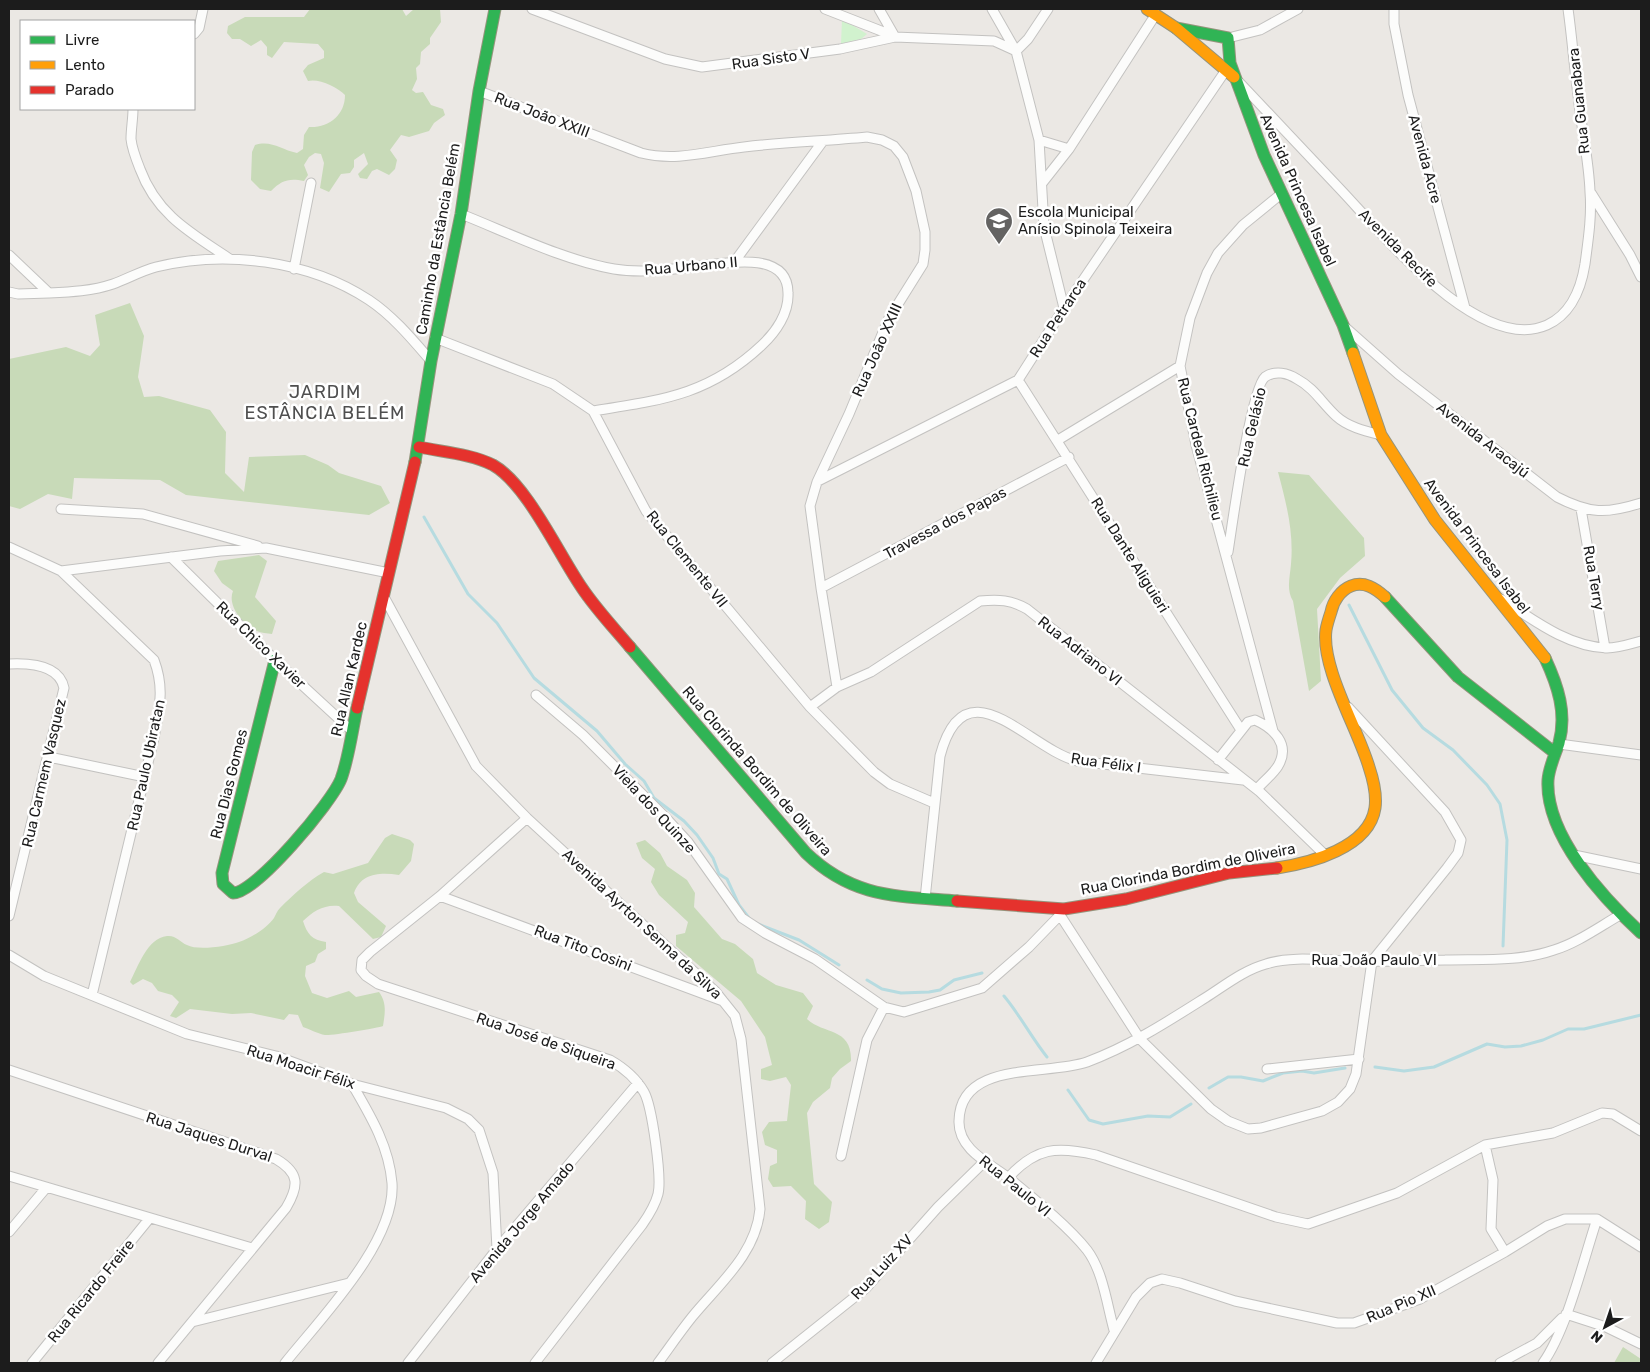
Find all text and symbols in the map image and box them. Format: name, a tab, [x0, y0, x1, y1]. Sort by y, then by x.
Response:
legend	[20, 20, 195, 110]
text: Livre	[65, 31, 99, 49]
street label: Rua Sisto V	[731, 45, 812, 73]
street label: Rua Guanabara	[1564, 47, 1594, 155]
text: Lento	[65, 56, 105, 74]
text: Parado	[65, 81, 114, 99]
street label: Rua João XXIII	[492, 89, 592, 141]
street label: Avenida Princesa Isabel	[1256, 111, 1340, 269]
street label: Avenida Acre	[1404, 113, 1446, 205]
street label: Caminho da Estância Belém	[412, 142, 464, 336]
place label: Escola Municipal Anísio Spinola Teixeira	[1018, 203, 1172, 238]
street label: Avenida Recife	[1355, 205, 1441, 291]
school or university icon: Escola Municipal Anísio Spinola Teixeira	[984, 206, 1014, 245]
street label: Rua Urbano II	[643, 253, 739, 279]
street label: Rua Petrarca	[1026, 275, 1090, 361]
street label: Rua João XXIII	[848, 300, 906, 400]
street label: Rua Cardeal Richilieu	[1174, 376, 1226, 522]
district label: JARDIM ESTÂNCIA BELÉM	[245, 381, 405, 424]
street label: Rua Gelásio	[1234, 385, 1270, 469]
street label: Avenida Aracajú	[1433, 398, 1533, 482]
street label: Avenida Princesa Isabel	[1420, 475, 1534, 617]
street label: Travessa dos Papas	[881, 483, 1010, 563]
street label: Rua Dante Aliguieri	[1087, 494, 1173, 616]
street label: Rua Clemente VII	[643, 507, 731, 611]
street label: Rua Terry	[1579, 544, 1609, 612]
street label: Rua Chico Xavier	[212, 598, 310, 693]
street label: Rua Adriano VI	[1034, 613, 1126, 689]
street label: Rua Allan Kardec	[327, 620, 371, 738]
street label: Rua Clorinda Bordim de Oliveira	[679, 683, 835, 859]
street label: Rua Carmem Vasquez	[18, 697, 70, 849]
street label: Rua Paulo Ubiratan	[123, 698, 169, 832]
street label: Rua Dias Gomes	[207, 727, 251, 841]
street label: Rua Félix I	[1070, 749, 1142, 777]
street label: Viela dos Quinze	[609, 761, 699, 857]
street label: Rua Clorinda Bordim de Oliveira	[1079, 839, 1297, 899]
street label: Avenida Ayrton Senna da Silva	[558, 845, 726, 1003]
street label: Rua Tito Cosini	[531, 921, 635, 975]
street label: Rua João Paulo VI	[1311, 951, 1437, 969]
street label: Rua José de Siqueira	[474, 1009, 618, 1073]
street label: Rua Moacir Félix	[245, 1041, 357, 1093]
street label: Rua Jaques Durval	[144, 1108, 274, 1166]
street label: Rua Paulo VI	[976, 1152, 1054, 1220]
street label: Avenida Jorge Amado	[466, 1158, 578, 1286]
street label: Rua Luiz XV	[847, 1231, 917, 1303]
street label: Rua Ricardo Freire	[44, 1236, 138, 1346]
street label: Rua Pio XII	[1363, 1281, 1439, 1327]
north arrow	[1580, 1302, 1630, 1352]
text: N	[1588, 1327, 1606, 1346]

